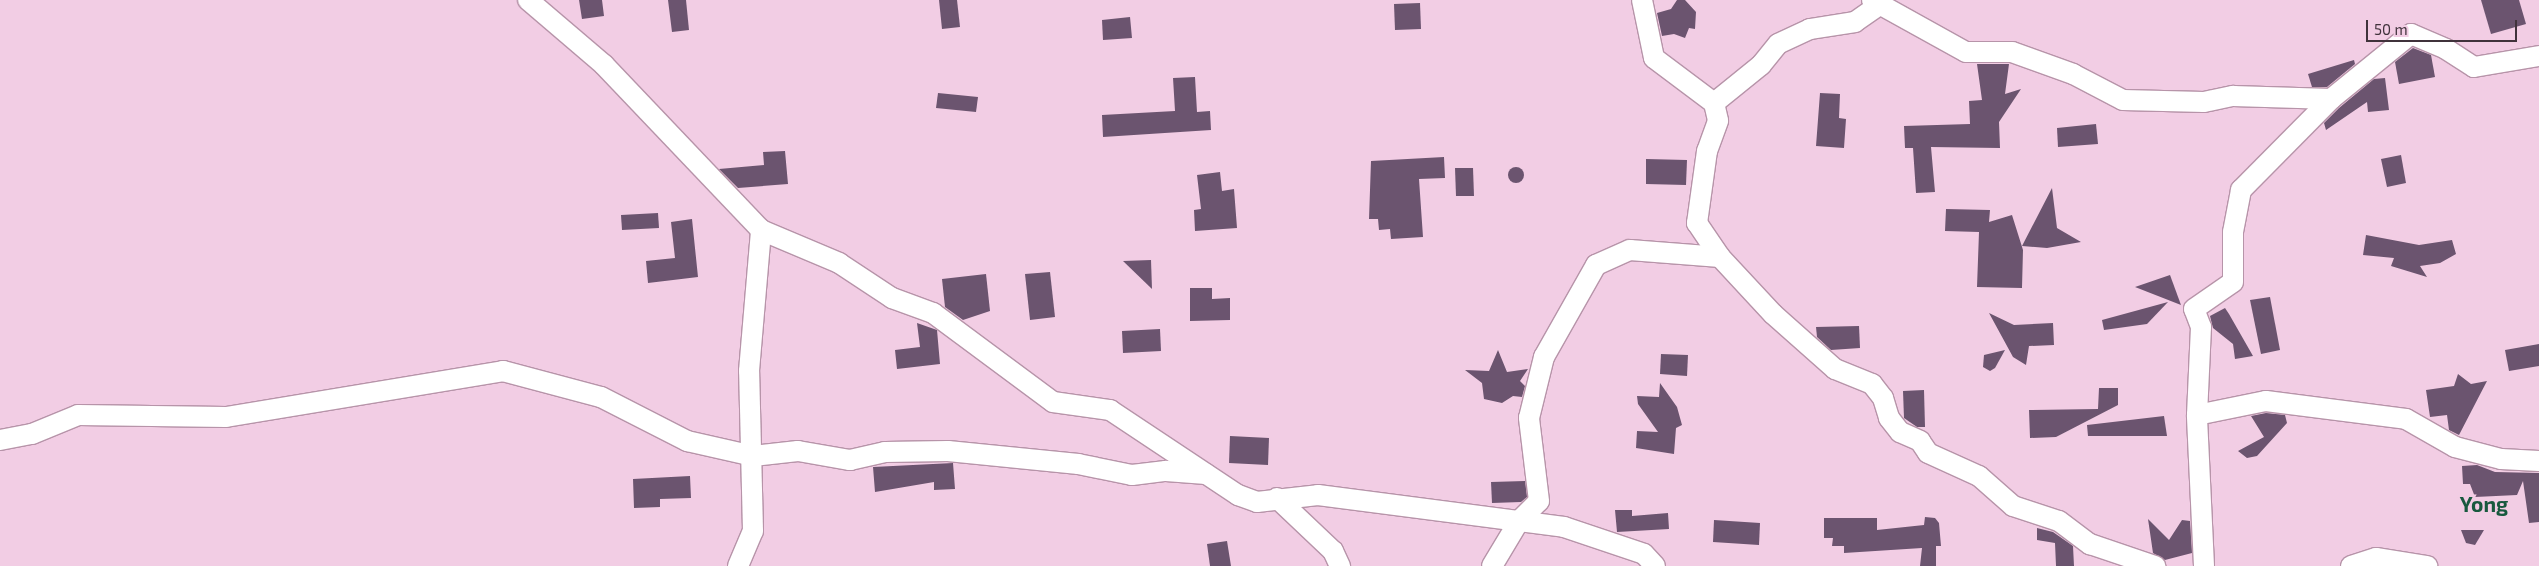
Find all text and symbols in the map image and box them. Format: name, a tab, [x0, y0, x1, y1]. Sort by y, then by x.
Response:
scale bar	[2369, 10, 2520, 42]
text: 50 m	[2374, 20, 2408, 38]
district label: Yong	[2460, 491, 2508, 517]

